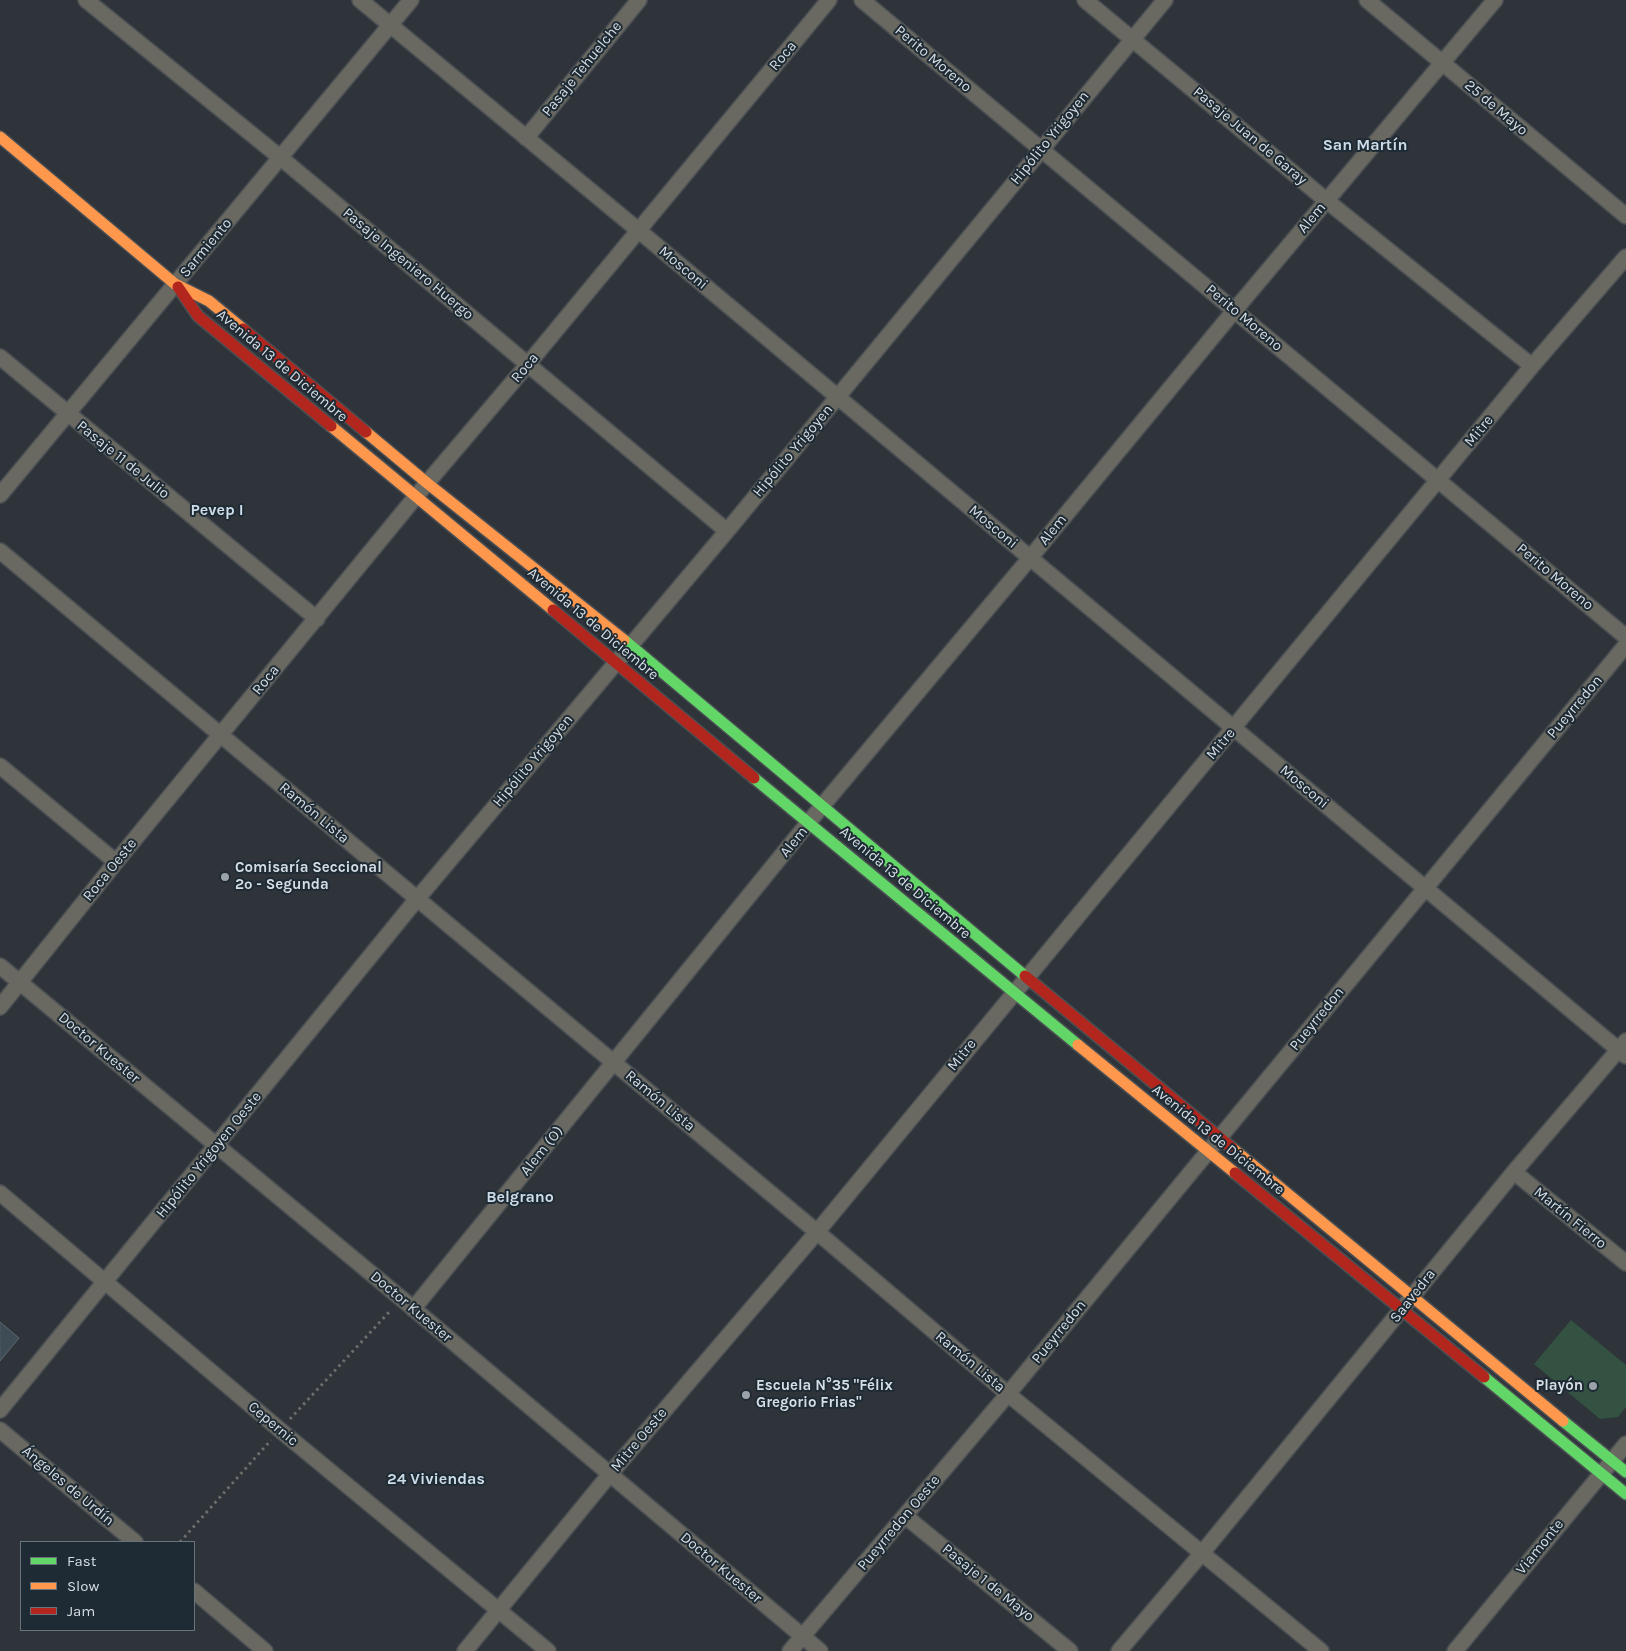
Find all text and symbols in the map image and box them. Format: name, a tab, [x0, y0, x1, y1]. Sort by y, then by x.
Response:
street label: Pasaje Tehuelche	[538, 18, 626, 120]
street label: Perito Moreno	[891, 22, 975, 96]
street label: Roca	[765, 37, 801, 75]
street label: 25 de Mayo	[1461, 76, 1531, 140]
street label: Pasaje Juan de Garay	[1189, 83, 1311, 189]
street label: Hipólito Yrigoyen	[1007, 88, 1093, 188]
district label: San Martín	[1323, 135, 1407, 155]
street label: Alem	[1294, 199, 1330, 237]
street label: Pasaje Ingeniero Huergo	[339, 204, 477, 324]
street label: Sarmiento	[176, 215, 236, 281]
street label: Mosconi	[655, 242, 711, 294]
street label: Perito Moreno	[1202, 281, 1286, 355]
street label: Avenida 13 de Diciembre	[213, 306, 351, 426]
street label: Roca	[507, 349, 543, 387]
street label: Hipólito Yrigoyen	[749, 401, 837, 501]
street label: Mitre	[1461, 411, 1497, 451]
street label: Pasaje 11 de Julio	[73, 417, 173, 503]
district label: Pevep I	[190, 500, 244, 520]
street label: Mosconi	[965, 501, 1021, 553]
street label: Alem	[1035, 511, 1071, 549]
street label: Perito Moreno	[1513, 540, 1597, 614]
street label: Avenida 13 de Diciembre	[524, 564, 662, 684]
street label: Roca	[249, 661, 283, 699]
street label: Pueyrredon	[1543, 672, 1607, 742]
street label: Hipólito Yrigoyen	[489, 711, 577, 811]
street label: Mitre	[1203, 724, 1239, 764]
street label: Mosconi	[1276, 761, 1332, 813]
street label: Ramón Lista	[275, 779, 353, 847]
street label: Alem	[776, 823, 812, 861]
street label: Avenida 13 de Diciembre	[836, 823, 974, 943]
street label: Roca Oeste	[79, 835, 141, 905]
place label: Comisaría Seccional 2º - Segunda	[235, 859, 382, 894]
marker: Comisaría Seccional 2º - Segunda	[219, 871, 231, 883]
street label: Pueyrredon	[1286, 984, 1348, 1054]
street label: Doctor Kuester	[54, 1009, 144, 1087]
street label: Mitre	[944, 1035, 980, 1075]
street label: Ramón Lista	[621, 1067, 699, 1135]
street label: Avenida 13 de Diciembre	[1148, 1081, 1288, 1199]
street label: Hipólito Yrigoyen Oeste	[153, 1088, 265, 1222]
street label: Alem (O)	[517, 1123, 567, 1179]
street label: Martín Fierro	[1530, 1183, 1610, 1253]
district label: Belgrano	[486, 1187, 554, 1207]
street label: Saavedra	[1386, 1265, 1440, 1327]
street label: Doctor Kuester	[366, 1268, 456, 1346]
street label: Pueyrredon	[1028, 1297, 1090, 1367]
street label: Ramón Lista	[931, 1328, 1009, 1396]
place label: Escuela N°35 "Félix Gregorio Frias"	[756, 1377, 893, 1412]
place label: Playón	[1536, 1377, 1583, 1395]
marker: Playón	[1587, 1380, 1599, 1392]
marker: Escuela N°35 "Félix Gregorio Frias"	[740, 1389, 752, 1401]
street label: Cepernic	[244, 1398, 302, 1450]
street label: Mitre Oeste	[607, 1404, 671, 1476]
street label: Ángeles de Urdín	[18, 1442, 118, 1530]
district label: 24 Viviendas	[387, 1469, 485, 1489]
street label: Pueyrredon Oeste	[854, 1472, 944, 1574]
street label: Viamonte	[1512, 1516, 1568, 1578]
street label: Doctor Kuester	[676, 1529, 766, 1607]
street label: Pasaje 1 de Mayo	[938, 1540, 1038, 1626]
legend	[20, 1541, 195, 1631]
text: Fast	[67, 1552, 96, 1570]
text: Slow	[67, 1577, 99, 1595]
text: Jam	[67, 1602, 95, 1620]

